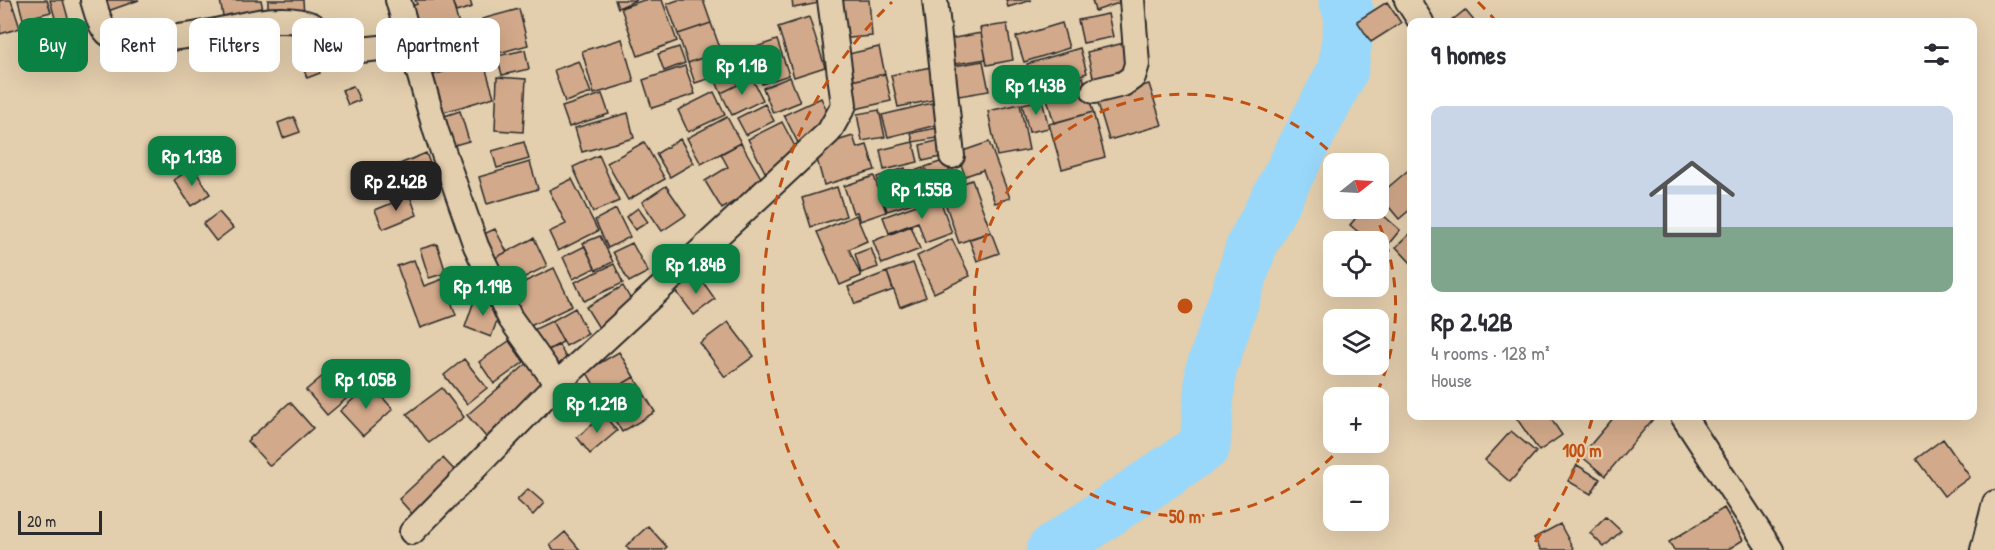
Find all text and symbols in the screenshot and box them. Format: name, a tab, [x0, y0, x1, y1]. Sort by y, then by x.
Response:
chip: Buy	[18, 18, 88, 72]
chip: Rent	[100, 18, 177, 72]
chip: Filters	[189, 18, 280, 72]
chip: New	[292, 18, 364, 72]
chip: Apartment	[376, 18, 500, 72]
text: 9 homes	[1431, 37, 1506, 72]
icon: filters	[1920, 38, 1953, 71]
pin: Rp 1.1B	[687, 45, 797, 96]
text: Rp 1.1B	[716, 51, 768, 78]
pin: Rp 1.43B	[974, 65, 1098, 116]
text: Rp 1.43B	[1006, 71, 1066, 98]
pin: Rp 1.13B	[130, 136, 254, 187]
text: Rp 1.13B	[162, 142, 222, 169]
icon: home	[1638, 145, 1746, 253]
north arrow	[1323, 153, 1389, 219]
map controls	[1323, 153, 1389, 531]
pin: Rp 2.42B	[334, 161, 458, 212]
text: Rp 2.42B	[365, 167, 427, 194]
pin: Rp 1.55B	[860, 169, 984, 220]
text: Rp 1.55B	[892, 175, 952, 202]
button: locate	[1323, 231, 1389, 297]
pin: Rp 1.84B	[634, 244, 758, 295]
text: Rp 1.84B	[666, 250, 726, 277]
pin: Rp 1.19B	[421, 266, 545, 317]
text: Rp 1.19B	[454, 272, 512, 299]
centre of rings	[1175, 296, 1195, 316]
text: Rp 2.42B	[1431, 304, 1513, 339]
button: layers	[1323, 309, 1389, 375]
text: 4 rooms · 128 m²	[1431, 339, 1550, 366]
pin: Rp 1.05B	[304, 359, 428, 410]
text: Rp 1.05B	[335, 365, 397, 392]
text: House	[1431, 366, 1472, 393]
pin: Rp 1.21B	[535, 383, 659, 434]
button: +	[1323, 387, 1389, 453]
text: Rp 1.21B	[567, 389, 627, 416]
text: 100 m	[1562, 438, 1602, 463]
button: −	[1323, 465, 1389, 531]
text: 50 m	[1169, 504, 1201, 529]
scale bar	[18, 508, 102, 536]
text: 20 m	[27, 510, 56, 532]

